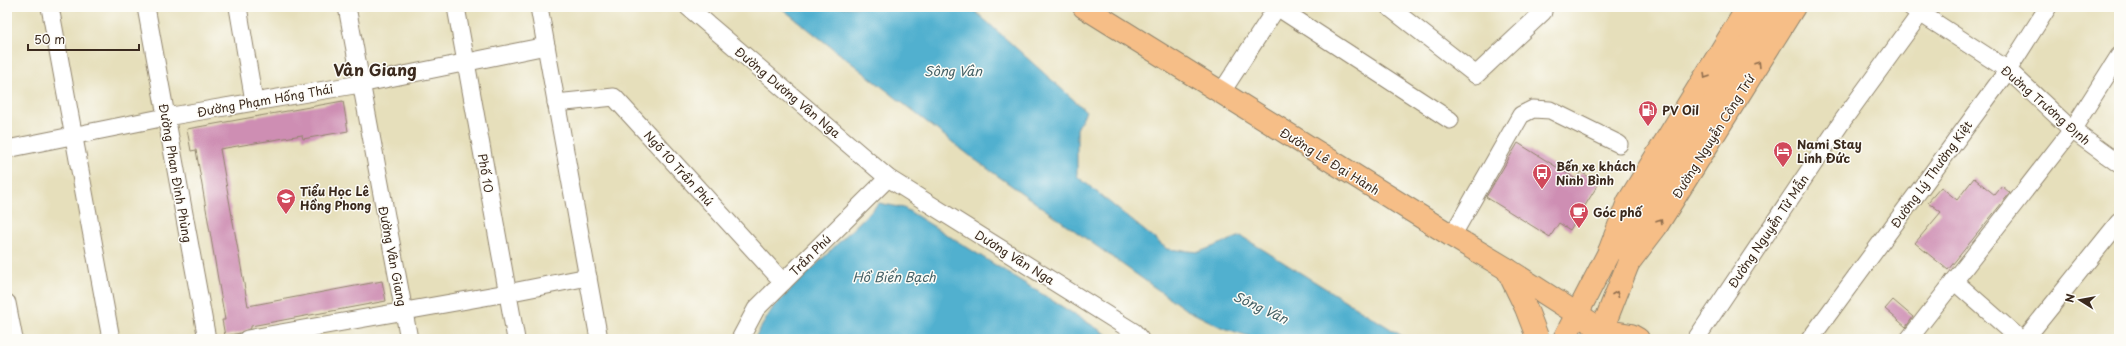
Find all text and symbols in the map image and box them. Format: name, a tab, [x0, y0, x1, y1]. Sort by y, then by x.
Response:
scale bar	[28, 26, 139, 52]
text: 50 m	[34, 30, 65, 48]
street label: Đường Dương Vân Nga	[731, 42, 845, 142]
district label: Vân Giang	[333, 57, 417, 81]
water label: Sông Vân	[924, 61, 983, 80]
one-way arrow	[1754, 61, 1761, 68]
street label: Đuờng Trương Định	[1997, 61, 2095, 149]
street label: Đường Nguyễn Công Trứ	[1667, 69, 1759, 202]
one-way arrow	[1703, 72, 1710, 79]
street label: Đường Phạm Hống Thái	[196, 79, 334, 121]
fuel station icon: PV Oil	[1637, 99, 1659, 127]
place label: PV Oil	[1662, 101, 1699, 119]
street label: Đường Phan Đình Phùng	[155, 102, 197, 244]
street label: Đường Lý Thường Kiệt	[1886, 117, 1976, 231]
street label: Đường Lê Đại Hành	[1277, 123, 1383, 199]
street label: Ngõ 10 Trần Phú	[640, 126, 718, 210]
place label: Nami Stay Linh Đức	[1797, 135, 1862, 167]
hotel icon: Nami Stay Linh Đức	[1772, 140, 1794, 168]
street label: Phố 10	[474, 152, 498, 194]
place label: Bến xe khách Ninh Bình	[1556, 157, 1636, 189]
bus stop icon: Bến xe khách Ninh Bình	[1531, 162, 1553, 190]
street label: Đường Nguyễn Tử Mẫn	[1723, 171, 1813, 291]
place label: Tiểu Học Lê Hồng Phong	[300, 182, 371, 214]
school or university icon: Tiểu Học Lê Hồng Phong	[275, 187, 297, 215]
cafe icon: Góc phố	[1568, 201, 1590, 229]
place label: Góc phố	[1593, 203, 1643, 221]
street label: Đường Vân Giang	[374, 204, 412, 308]
one-way arrow	[1655, 218, 1662, 225]
street label: Dương Vân Nga	[972, 225, 1059, 289]
street label: Trần Phú	[785, 230, 835, 280]
water label: Hồ Biển Bạch	[852, 267, 936, 286]
north arrow	[2060, 280, 2100, 320]
water label: Sông Vân	[1231, 286, 1292, 328]
one-way arrow	[1612, 290, 1620, 297]
text: N	[2061, 292, 2079, 304]

